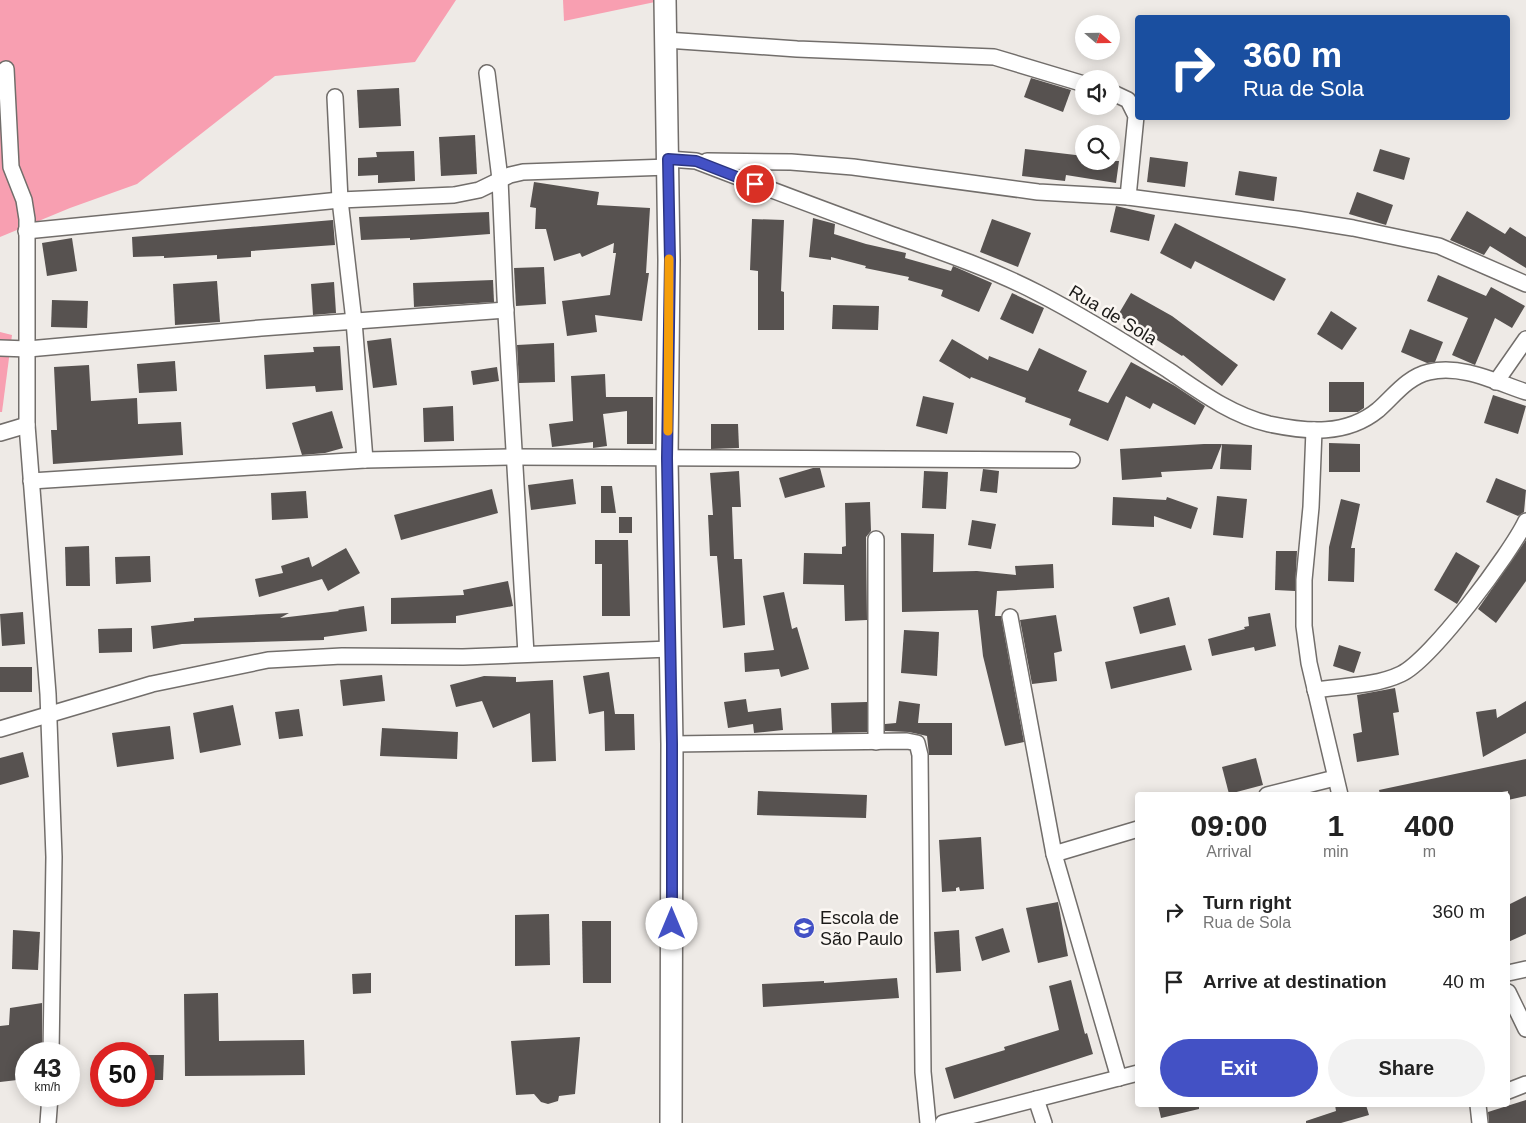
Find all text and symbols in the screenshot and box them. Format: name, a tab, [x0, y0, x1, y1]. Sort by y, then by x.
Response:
north arrow	[1075, 15, 1120, 60]
map controls	[1075, 15, 1120, 170]
icon: right	[1160, 35, 1225, 100]
text: 360 m	[1243, 35, 1342, 74]
button: sound	[1075, 70, 1120, 115]
text: Rua de Sola	[1243, 76, 1364, 101]
button: search	[1075, 125, 1120, 170]
pin	[734, 163, 776, 205]
icon: arrive	[741, 170, 769, 198]
street label: Rua de Sola	[1065, 281, 1161, 350]
text: 09:00	[1191, 809, 1267, 842]
text: 1	[1327, 809, 1344, 842]
text: 400	[1404, 809, 1454, 842]
text: Arrival	[1206, 843, 1252, 860]
text: min	[1323, 843, 1349, 860]
text: m	[1423, 843, 1436, 860]
text: Turn right	[1203, 892, 1291, 913]
position arrow	[645, 897, 697, 949]
icon: right	[1160, 898, 1188, 926]
text: 360 m	[1432, 901, 1485, 922]
place label: Escola de São Paulo	[820, 908, 903, 949]
text: Rua de Sola	[1203, 914, 1291, 931]
school or university icon: Escola de São Paulo	[792, 916, 816, 940]
icon: arrive	[1160, 968, 1188, 996]
text: Arrive at destination	[1203, 971, 1387, 992]
text: 40 m	[1443, 971, 1485, 992]
button: Exit	[1160, 1039, 1318, 1097]
button: Share	[1328, 1039, 1485, 1097]
speed limit sign: 50	[90, 1042, 155, 1107]
text: 43	[34, 1054, 61, 1082]
text: km/h	[34, 1080, 61, 1094]

